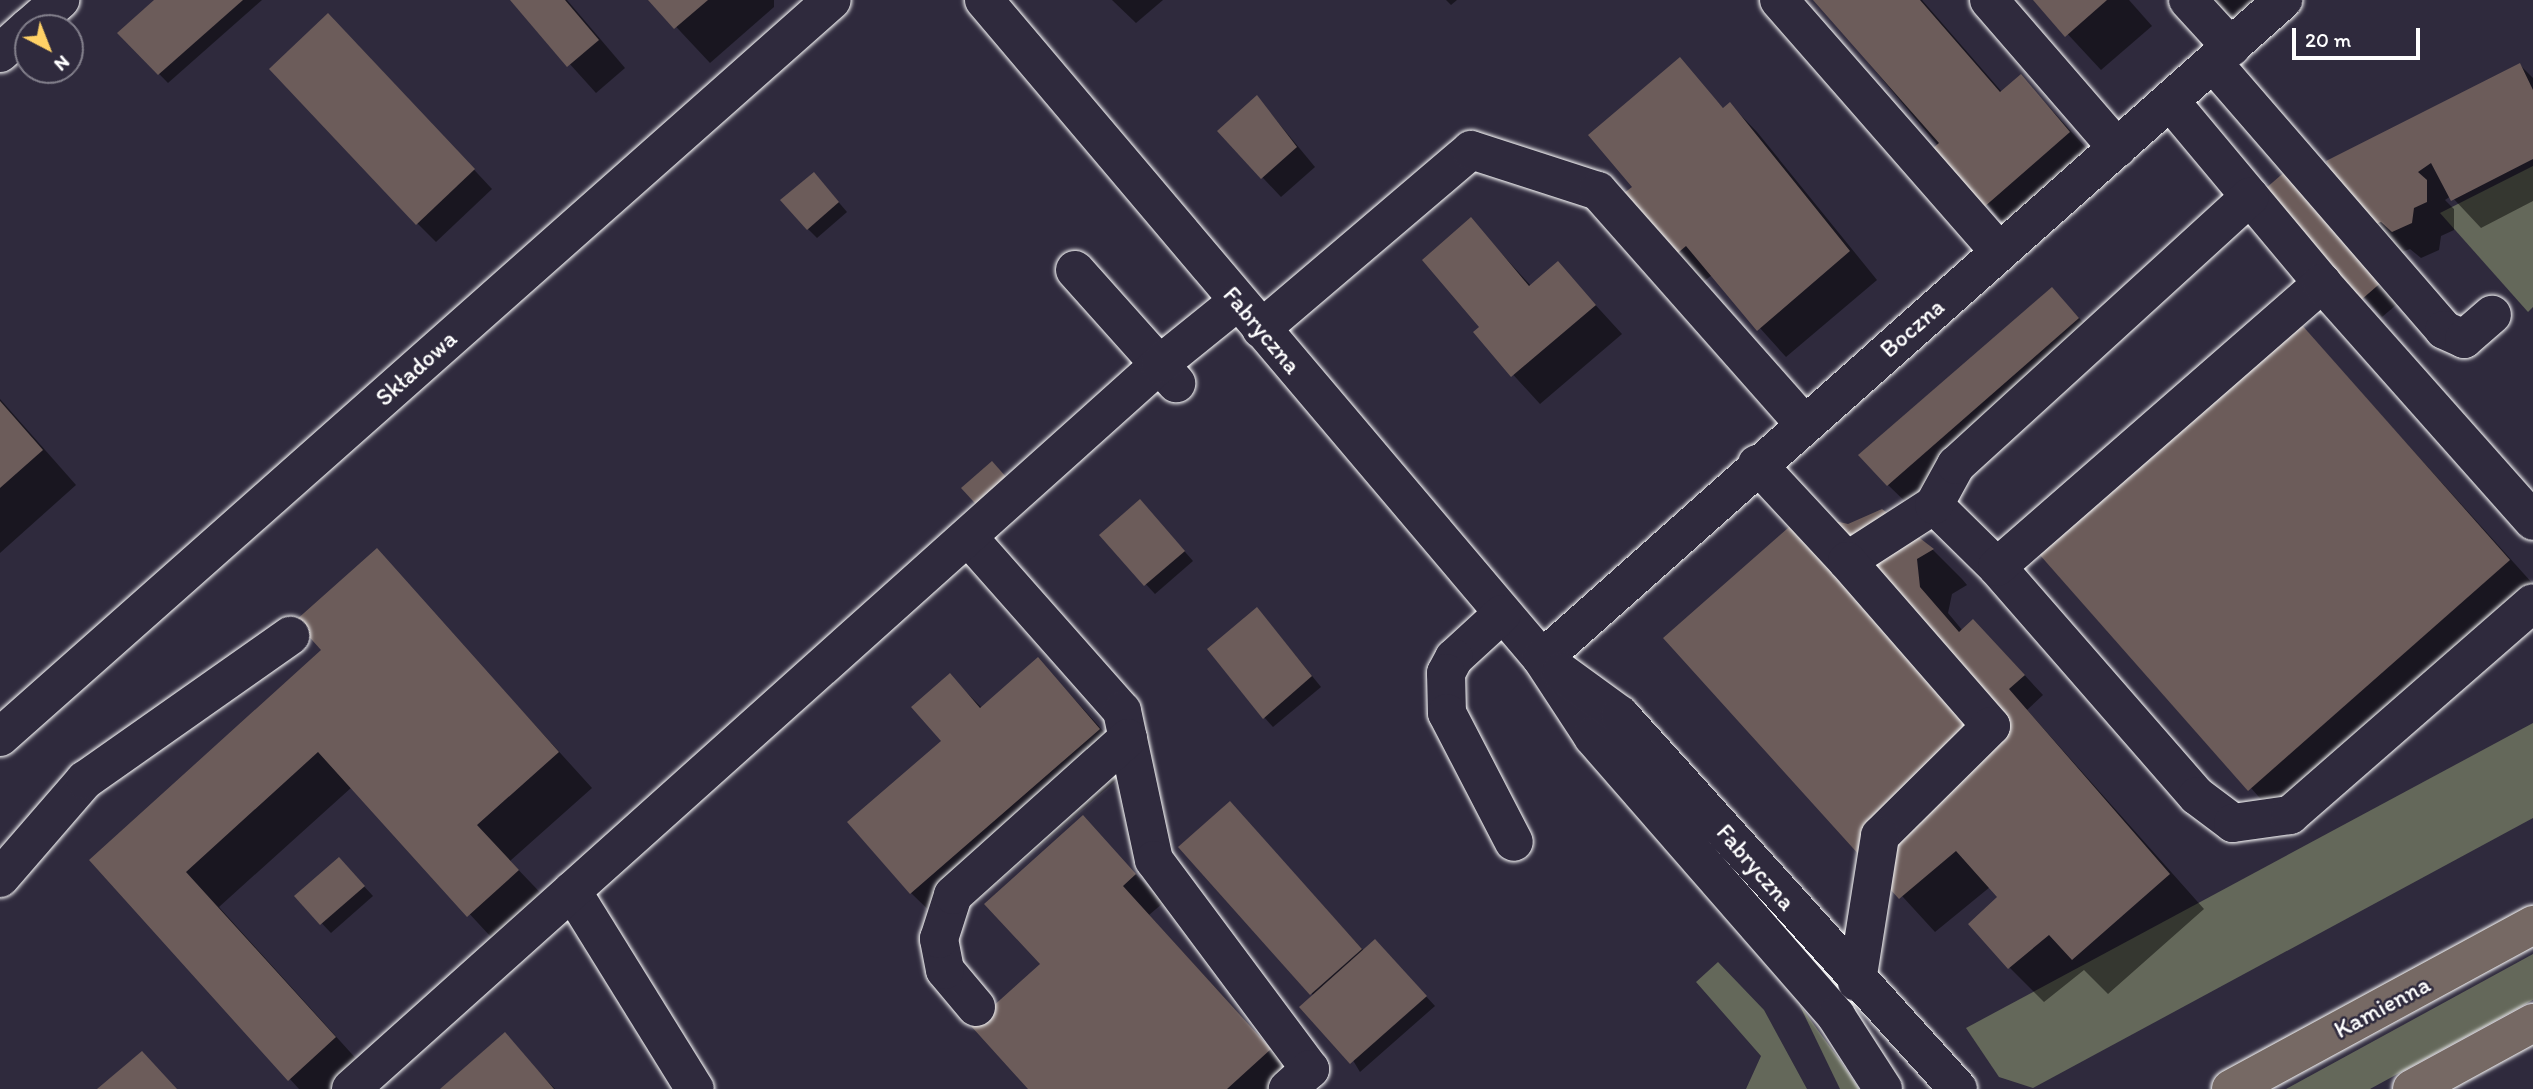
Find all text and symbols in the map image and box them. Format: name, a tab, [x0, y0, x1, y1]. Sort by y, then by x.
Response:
north arrow	[14, 14, 84, 84]
scale bar	[2295, 14, 2423, 58]
text: 20 m	[2305, 27, 2351, 52]
text: N	[50, 51, 75, 76]
street label: Fabryczna	[1217, 280, 1307, 380]
street label: Boczna	[1874, 292, 1950, 364]
street label: Składowa	[370, 324, 462, 412]
street label: Fabryczna	[1711, 818, 1801, 916]
street label: Kamienna	[2329, 970, 2435, 1044]

